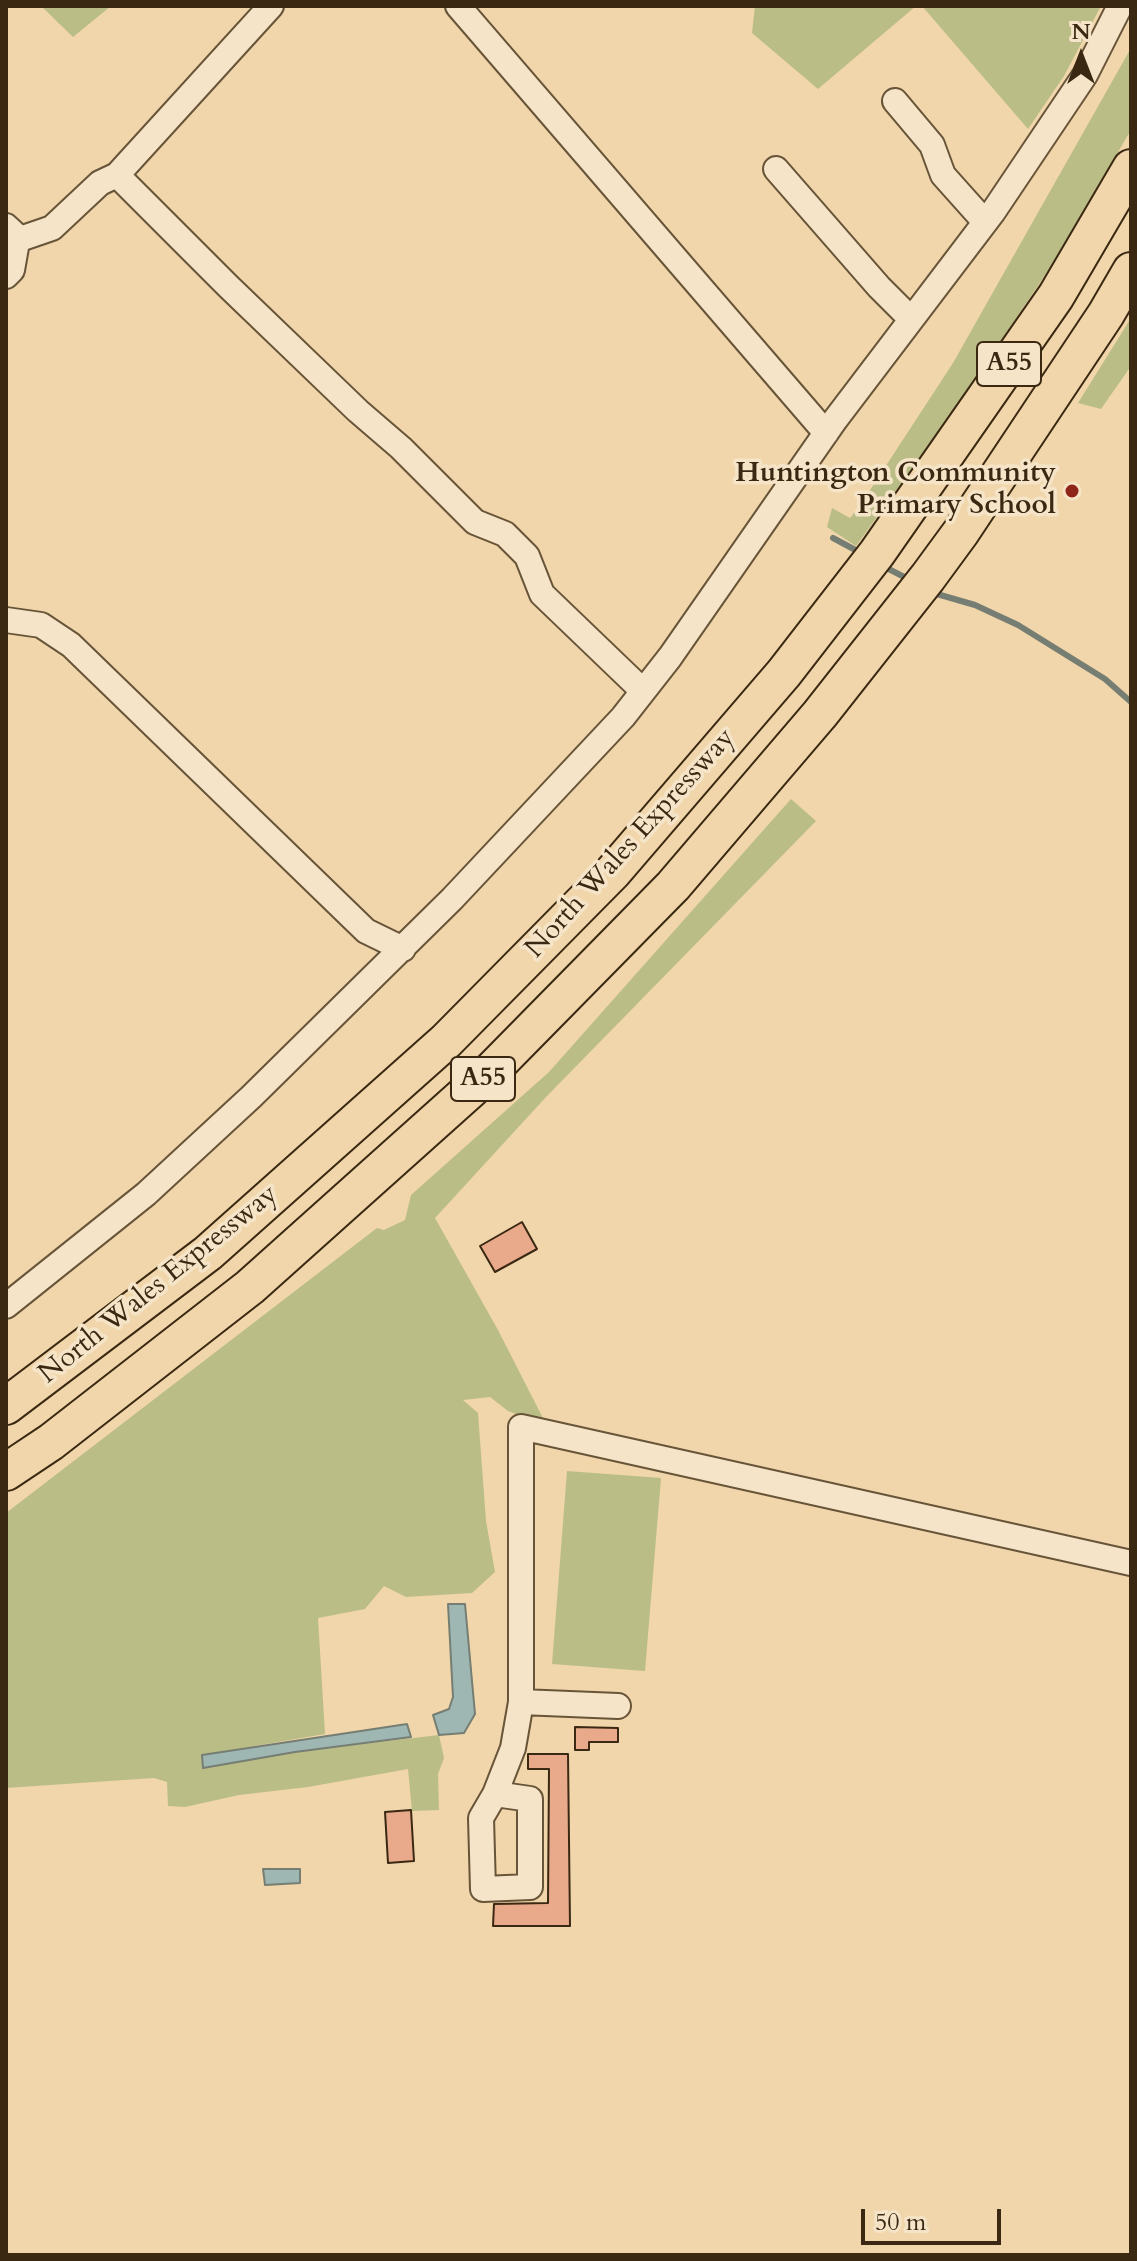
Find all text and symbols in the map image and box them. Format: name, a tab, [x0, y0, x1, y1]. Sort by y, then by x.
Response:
north arrow	[1041, 16, 1121, 96]
text: N	[1071, 17, 1091, 47]
road number: A55	[977, 342, 1041, 386]
place label: Huntington Community Primary School	[735, 458, 1056, 524]
marker: Huntington Community Primary School	[1063, 482, 1081, 500]
street label: North Wales Expressway	[519, 722, 743, 966]
road number: A55	[451, 1057, 515, 1101]
street label: North Wales Expressway	[33, 1178, 285, 1392]
scale bar	[865, 2193, 1005, 2243]
text: 50 m	[875, 2206, 926, 2239]

